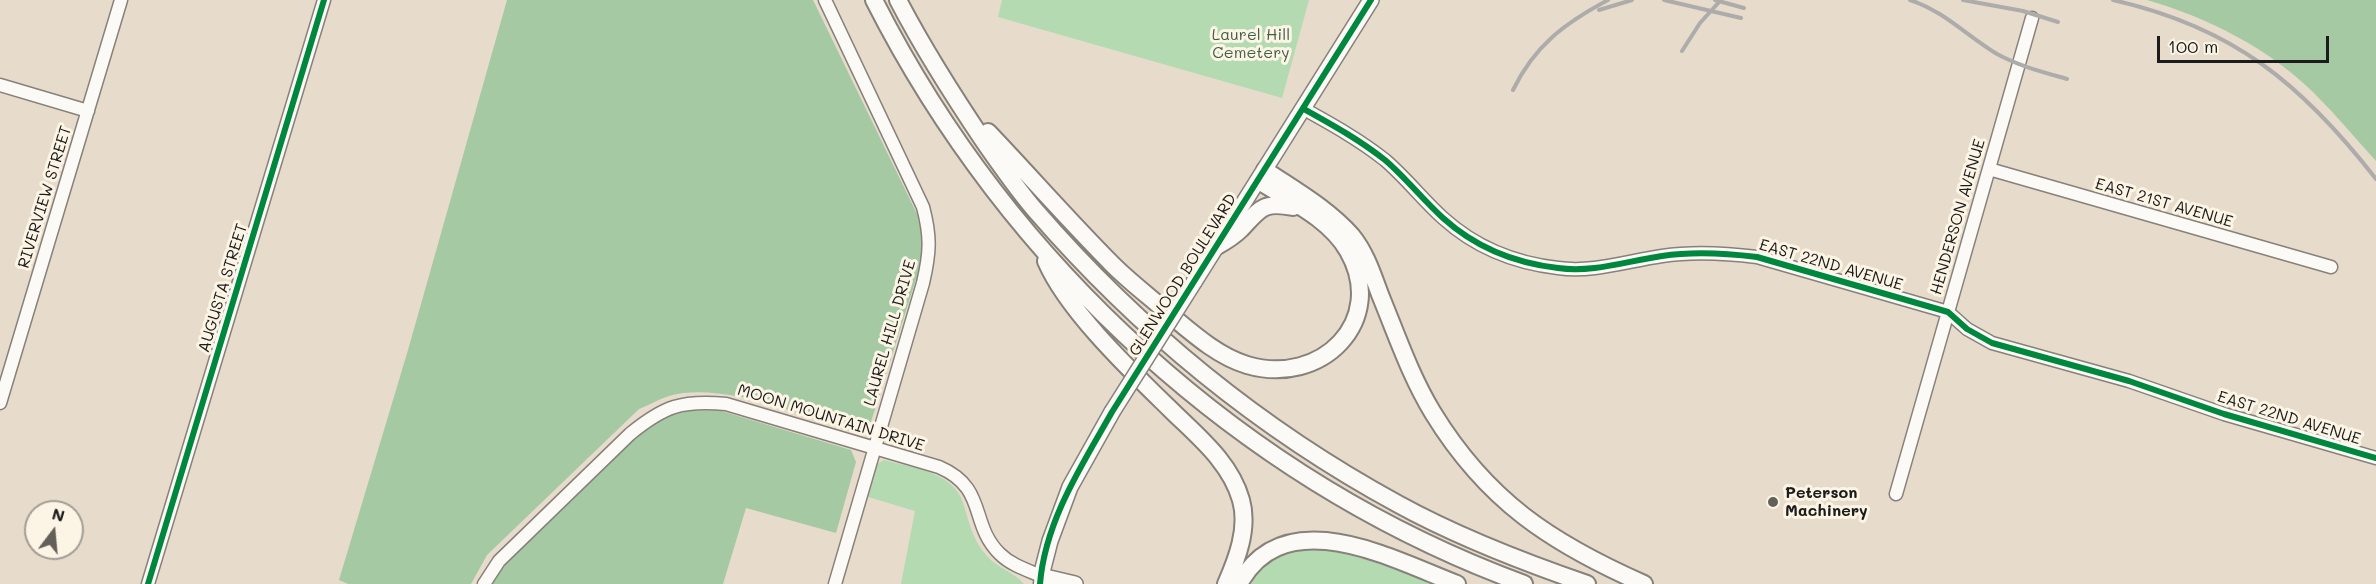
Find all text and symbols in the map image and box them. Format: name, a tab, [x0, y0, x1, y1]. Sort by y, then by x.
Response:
scale bar	[2160, 24, 2332, 62]
park label: Laurel Hill Cemetery	[1212, 25, 1290, 63]
text: 100 m	[2168, 34, 2218, 58]
street label: RIVERVIEW STREET	[14, 123, 76, 271]
street label: HENDERSON AVENUE	[1927, 137, 1989, 297]
street label: EAST 21ST AVENUE	[2093, 174, 2235, 232]
street label: GLENWOOD BOULEVARD	[1125, 190, 1241, 360]
street label: AUGUSTA STREET	[194, 221, 252, 355]
street label: EAST 22ND AVENUE	[1757, 235, 1905, 295]
street label: LAUREL HILL DRIVE	[860, 258, 920, 408]
street label: MOON MOUNTAIN DRIVE	[735, 380, 927, 456]
street label: EAST 22ND AVENUE	[2215, 387, 2363, 449]
place label: Peterson Machinery	[1785, 483, 1868, 521]
marker: Peterson Machinery	[1766, 495, 1780, 509]
north arrow	[24, 500, 84, 560]
text: N	[50, 502, 67, 526]

